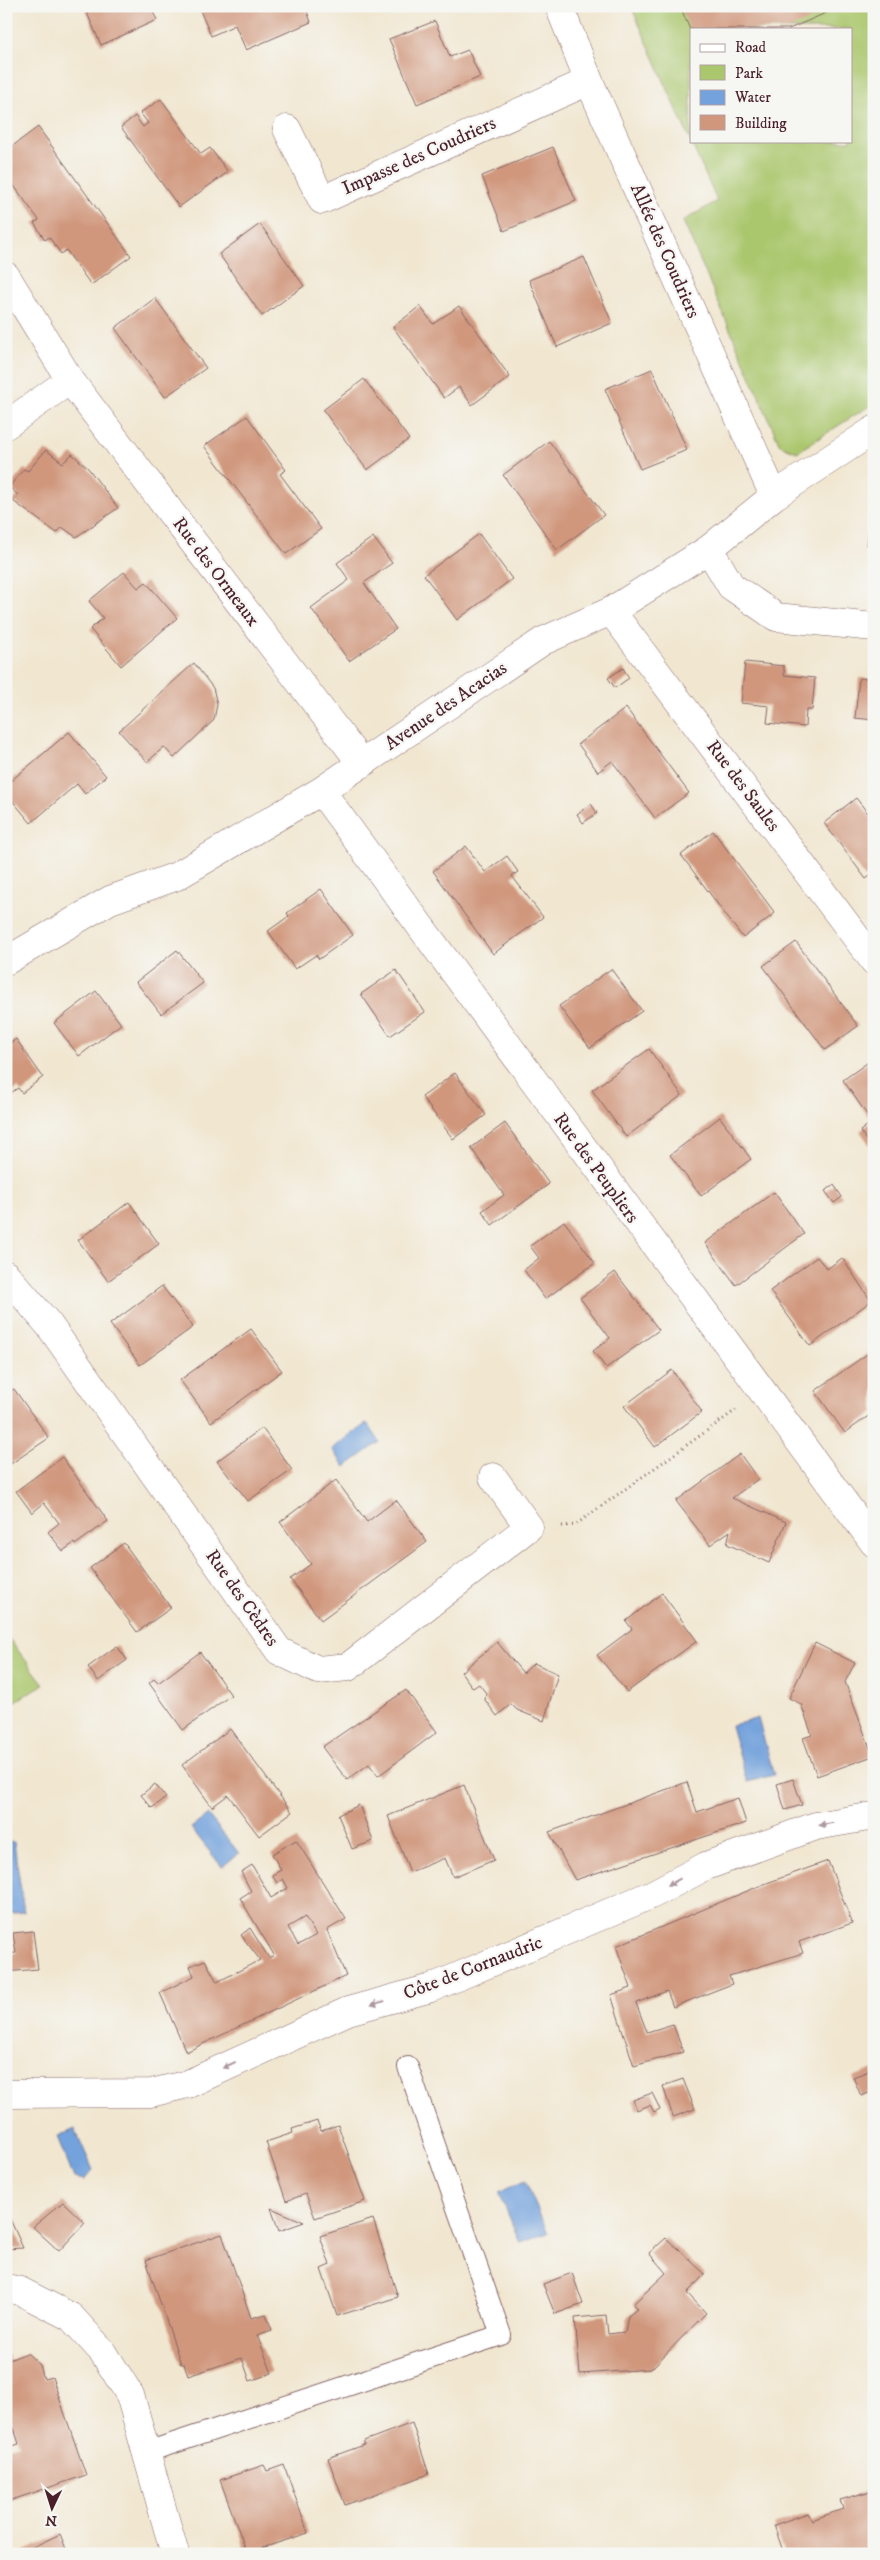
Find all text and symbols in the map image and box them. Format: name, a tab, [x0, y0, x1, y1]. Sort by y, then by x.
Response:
legend	[690, 28, 852, 142]
text: Road	[735, 38, 767, 57]
text: Park	[735, 64, 764, 83]
text: Water	[734, 88, 771, 107]
street label: Impasse des Coudriers	[339, 112, 499, 200]
text: Building	[735, 114, 787, 133]
street label: Allée des Coudriers	[625, 180, 705, 322]
street label: Rue des Ormeaux	[167, 513, 265, 632]
street label: Avenue des Acacias	[381, 657, 511, 755]
street label: Rue des Saules	[701, 736, 785, 836]
street label: Rue des Peupliers	[548, 1108, 644, 1228]
street label: Rue des Cèdres	[200, 1545, 284, 1651]
one-way arrow	[817, 1821, 833, 1829]
one-way arrow	[668, 1878, 681, 1887]
street label: Côte de Cornaudric	[400, 1931, 546, 2005]
one-way arrow	[371, 1999, 386, 2007]
one-way arrow	[222, 2061, 236, 2069]
north arrow	[28, 2482, 78, 2532]
text: N	[44, 2511, 58, 2529]

